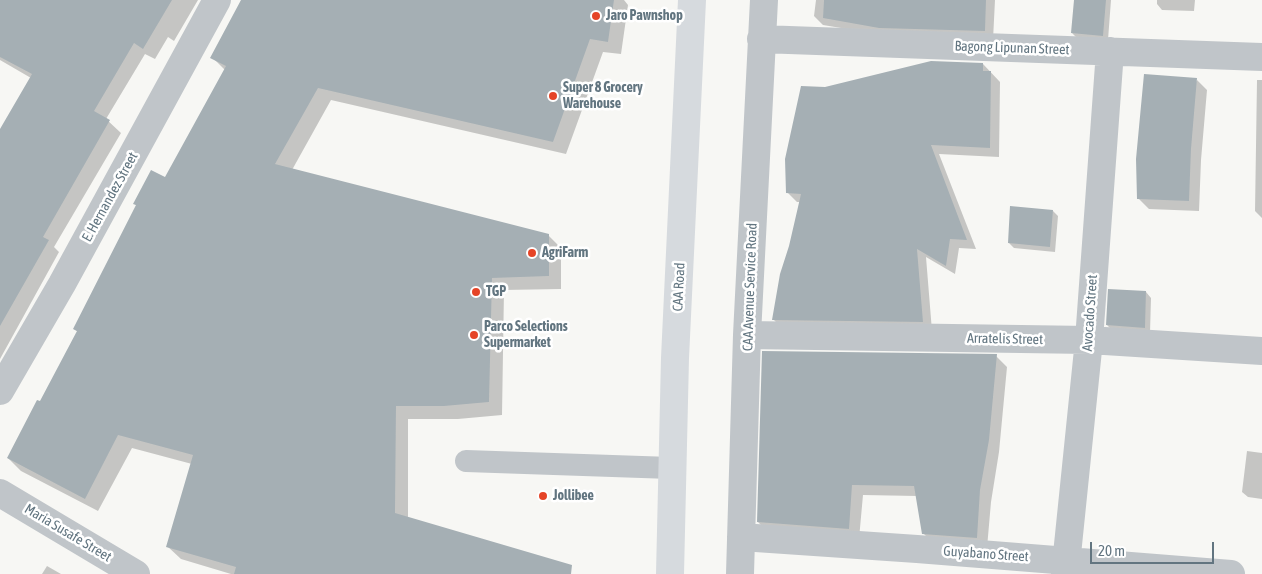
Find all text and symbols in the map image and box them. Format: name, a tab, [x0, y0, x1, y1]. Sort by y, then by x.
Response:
place label: Jaro Pawnshop	[606, 8, 683, 24]
marker: Jaro Pawnshop	[590, 10, 602, 22]
street label: Bagong Lipunan Street	[954, 38, 1070, 58]
place label: Super 8 Grocery Warehouse	[563, 80, 643, 112]
marker: Super 8 Grocery Warehouse	[547, 90, 559, 102]
street label: E. Hernandez Street	[78, 149, 142, 245]
street label: CAA Avenue Service Road	[739, 223, 761, 351]
place label: AgriFarm	[542, 245, 588, 261]
marker: AgriFarm	[526, 247, 538, 259]
street label: CAA Road	[669, 262, 689, 312]
street label: Avocado Street	[1079, 274, 1101, 352]
place label: TGP	[486, 284, 506, 300]
marker: TGP	[470, 286, 482, 298]
place label: Parco Selections Supermarket	[484, 319, 568, 352]
marker: Parco Selections Supermarket	[468, 329, 480, 341]
street label: Arratelis Street	[967, 330, 1043, 348]
place label: Jollibee	[553, 488, 594, 504]
marker: Jollibee	[537, 490, 549, 502]
street label: Maria Susafe Street	[21, 500, 115, 566]
scale bar	[1092, 532, 1216, 564]
text: 20 m	[1098, 542, 1125, 559]
street label: Guyabano Street	[943, 543, 1029, 565]

